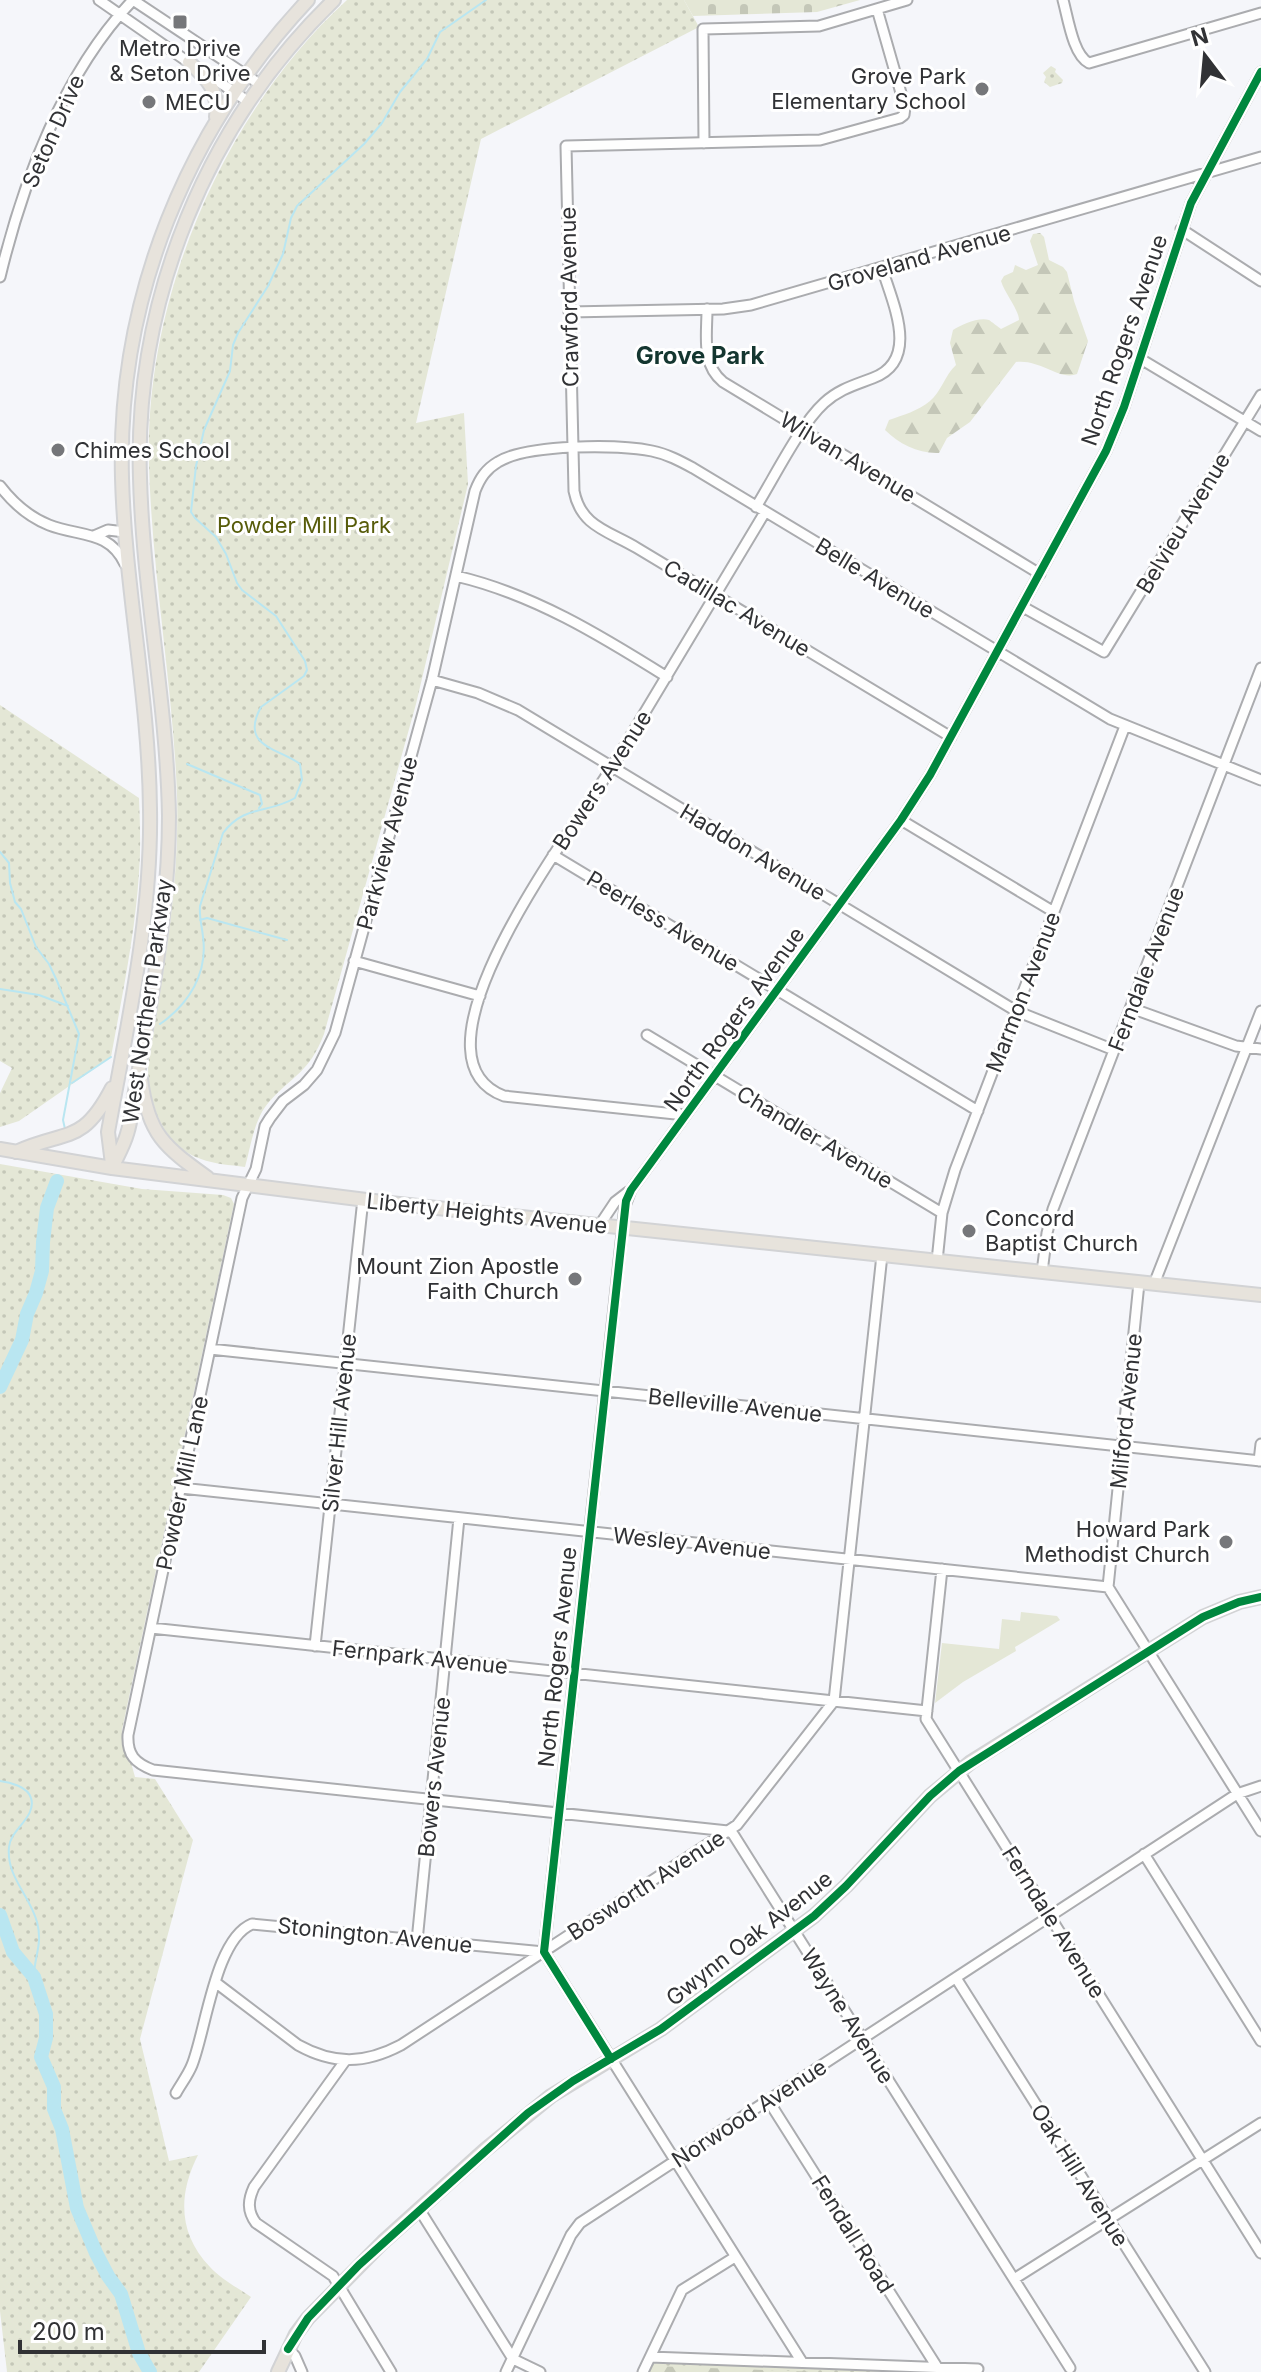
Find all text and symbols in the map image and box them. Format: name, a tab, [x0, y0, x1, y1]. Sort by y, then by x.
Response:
marker: Metro Drive & Seton Drive	[171, 13, 189, 31]
north arrow	[1165, 16, 1245, 96]
text: N	[1188, 22, 1211, 52]
place label: Metro Drive & Seton Drive	[109, 35, 251, 86]
place label: Grove Park Elementary School	[771, 63, 966, 114]
street label: Seton Drive	[17, 70, 89, 192]
marker: Grove Park Elementary School	[973, 80, 991, 98]
place label: MECU	[165, 89, 231, 115]
marker: MECU	[140, 93, 158, 111]
street label: Crawford Avenue	[554, 207, 584, 387]
street label: Groveland Avenue	[824, 219, 1014, 297]
street label: North Rogers Avenue	[1076, 231, 1172, 449]
district label: Grove Park	[636, 341, 764, 370]
street label: Wilvan Avenue	[776, 406, 920, 508]
place label: Chimes School	[74, 437, 230, 463]
marker: Chimes School	[49, 441, 67, 459]
street label: Belvieu Avenue	[1131, 448, 1235, 598]
park label: Powder Mill Park	[217, 512, 391, 538]
street label: Belle Avenue	[811, 532, 939, 624]
street label: Cadillac Avenue	[659, 554, 815, 662]
street label: Bowers Avenue	[547, 705, 657, 855]
street label: Parkview Avenue	[351, 753, 423, 933]
street label: Haddon Avenue	[675, 798, 831, 906]
street label: Peerless Avenue	[582, 865, 744, 977]
street label: West Northern Parkway	[117, 877, 177, 1125]
street label: Ferndale Avenue	[1103, 883, 1189, 1055]
street label: Marmon Avenue	[980, 908, 1066, 1076]
street label: North Rogers Avenue	[658, 922, 810, 1116]
street label: Chandler Avenue	[732, 1080, 898, 1194]
street label: Liberty Heights Avenue	[365, 1187, 609, 1239]
place label: Concord Baptist Church	[985, 1205, 1138, 1256]
marker: Concord Baptist Church	[960, 1222, 978, 1240]
place label: Mount Zion Apostle Faith Church	[356, 1253, 559, 1304]
marker: Mount Zion Apostle Faith Church	[566, 1270, 584, 1288]
street label: Silver Hill Avenue	[317, 1332, 361, 1514]
street label: Milford Avenue	[1105, 1332, 1147, 1490]
street label: Belleville Avenue	[647, 1383, 823, 1427]
street label: Powder Mill Lane	[151, 1393, 213, 1573]
place label: Howard Park Methodist Church	[1025, 1516, 1210, 1567]
street label: Wesley Avenue	[612, 1522, 772, 1564]
marker: Howard Park Methodist Church	[1217, 1533, 1235, 1551]
street label: North Rogers Avenue	[532, 1545, 582, 1769]
street label: Fernpark Avenue	[331, 1635, 509, 1679]
street label: Bowers Avenue	[413, 1696, 455, 1858]
street label: Bosworth Avenue	[562, 1824, 730, 1946]
street label: Ferndale Avenue	[997, 1841, 1111, 2003]
street label: Gwynn Oak Avenue	[661, 1865, 837, 2011]
street label: Stonington Avenue	[276, 1912, 474, 1958]
street label: Wayne Avenue	[796, 1944, 900, 2088]
street label: Norwood Avenue	[667, 2053, 831, 2173]
street label: Oak Hill Avenue	[1026, 2099, 1134, 2251]
street label: Fendall Road	[807, 2170, 899, 2298]
scale bar	[20, 2304, 264, 2354]
text: 200 m	[32, 2317, 105, 2346]

